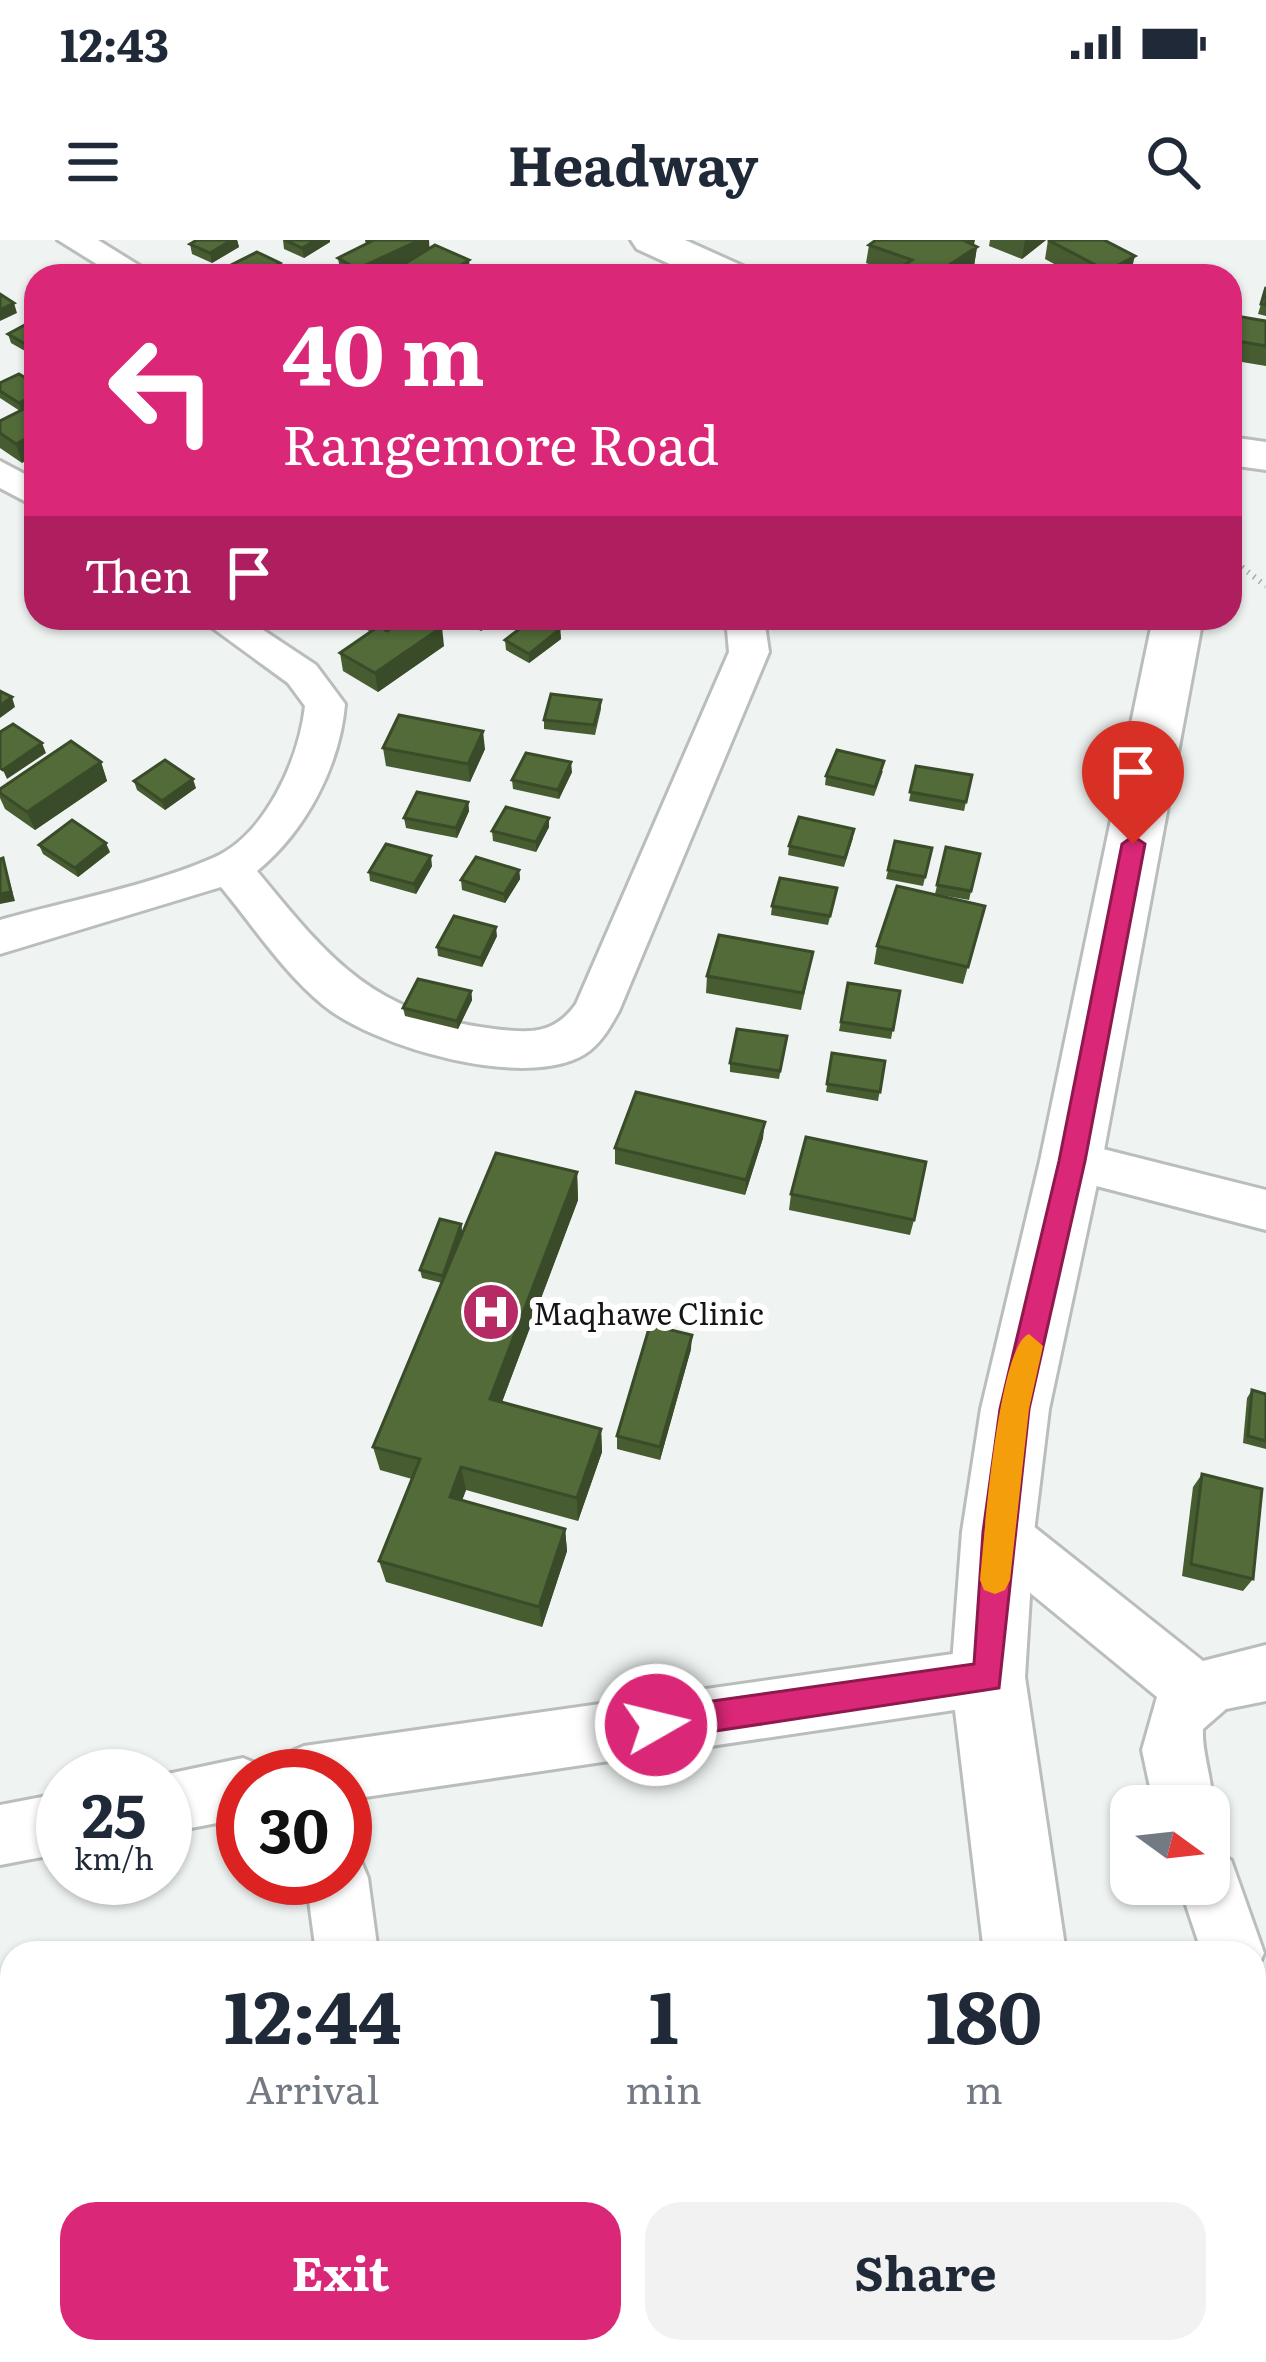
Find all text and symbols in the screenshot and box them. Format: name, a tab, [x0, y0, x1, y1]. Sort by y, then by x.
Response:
text: 12:43	[60, 9, 169, 76]
text: Headway	[508, 122, 758, 203]
icon: menu	[60, 129, 126, 195]
icon: search	[1140, 129, 1206, 195]
text: 40 m	[282, 287, 485, 412]
icon: left	[84, 312, 240, 468]
text: Rangemore Road	[282, 401, 719, 482]
text: Then	[84, 540, 192, 607]
icon: arrive	[216, 540, 282, 606]
pin	[1082, 721, 1184, 844]
icon: arrive	[1100, 739, 1166, 805]
hospital icon: Maqhawe Clinic	[460, 1281, 522, 1343]
place label: Maqhawe Clinic	[533, 1290, 764, 1334]
position arrow	[593, 1662, 719, 1788]
speed limit sign: 30	[216, 1749, 372, 1905]
text: 25	[82, 1767, 146, 1856]
north arrow	[1110, 1785, 1230, 1905]
map controls	[1110, 1785, 1230, 1905]
text: km/h	[74, 1835, 154, 1879]
text: 12:44	[224, 1959, 401, 2066]
text: 1	[649, 1959, 678, 2066]
text: 180	[926, 1959, 1042, 2066]
text: Arrival	[246, 2058, 379, 2116]
text: min	[625, 2058, 702, 2116]
text: m	[965, 2058, 1003, 2116]
button: Exit	[60, 2202, 621, 2340]
button: Share	[645, 2202, 1206, 2340]

